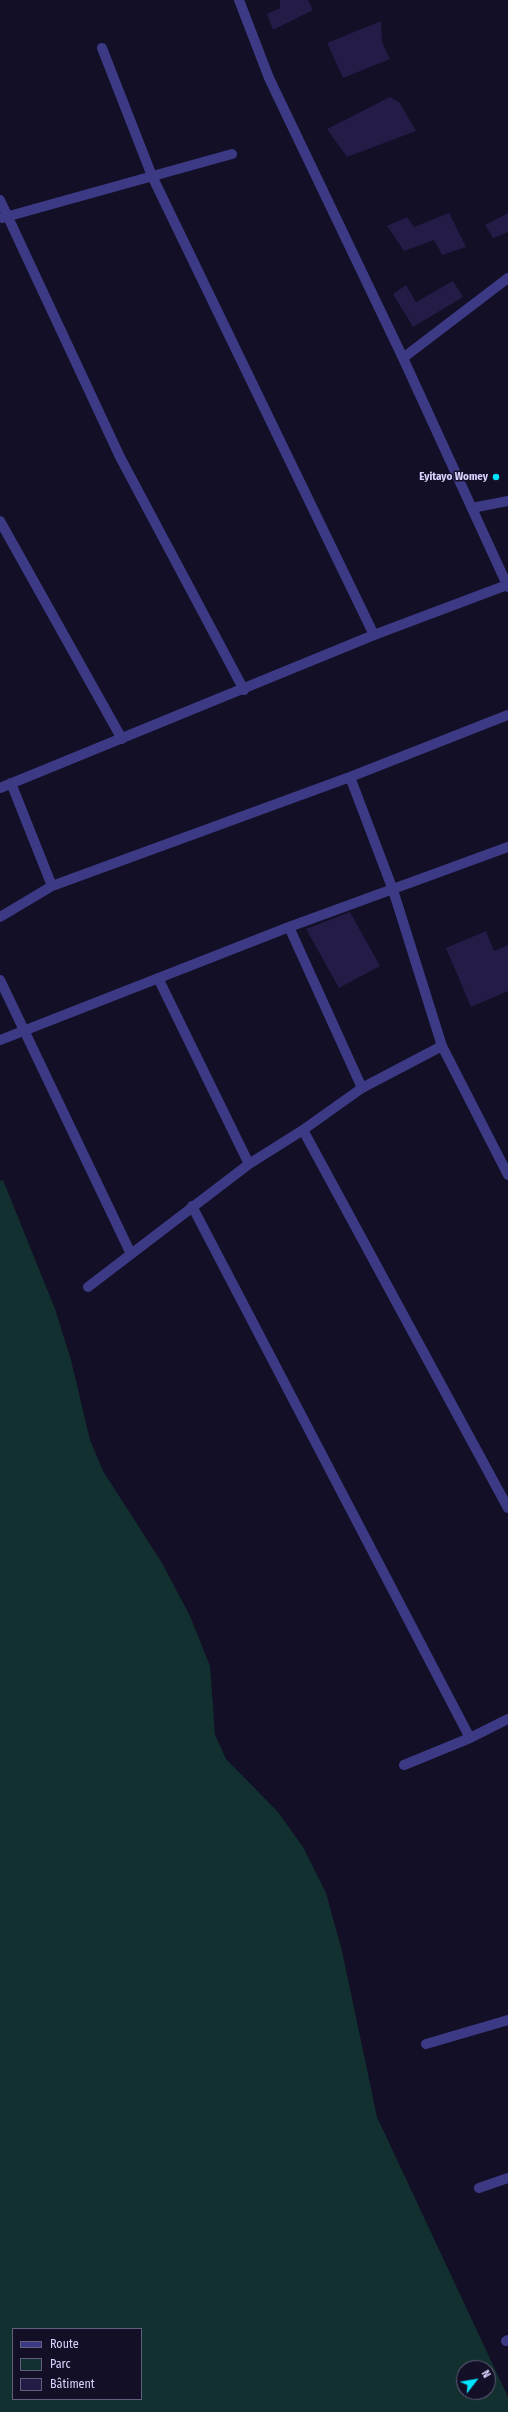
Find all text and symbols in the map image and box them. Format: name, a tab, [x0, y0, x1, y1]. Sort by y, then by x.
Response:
place label: Eyitayo Womey	[419, 470, 488, 484]
marker: Eyitayo Womey	[491, 472, 501, 482]
legend	[12, 2328, 142, 2400]
text: Route	[50, 2337, 79, 2351]
text: Parc	[50, 2357, 71, 2371]
north arrow	[456, 2360, 496, 2400]
text: N	[479, 2368, 493, 2380]
text: Bâtiment	[50, 2377, 95, 2391]

